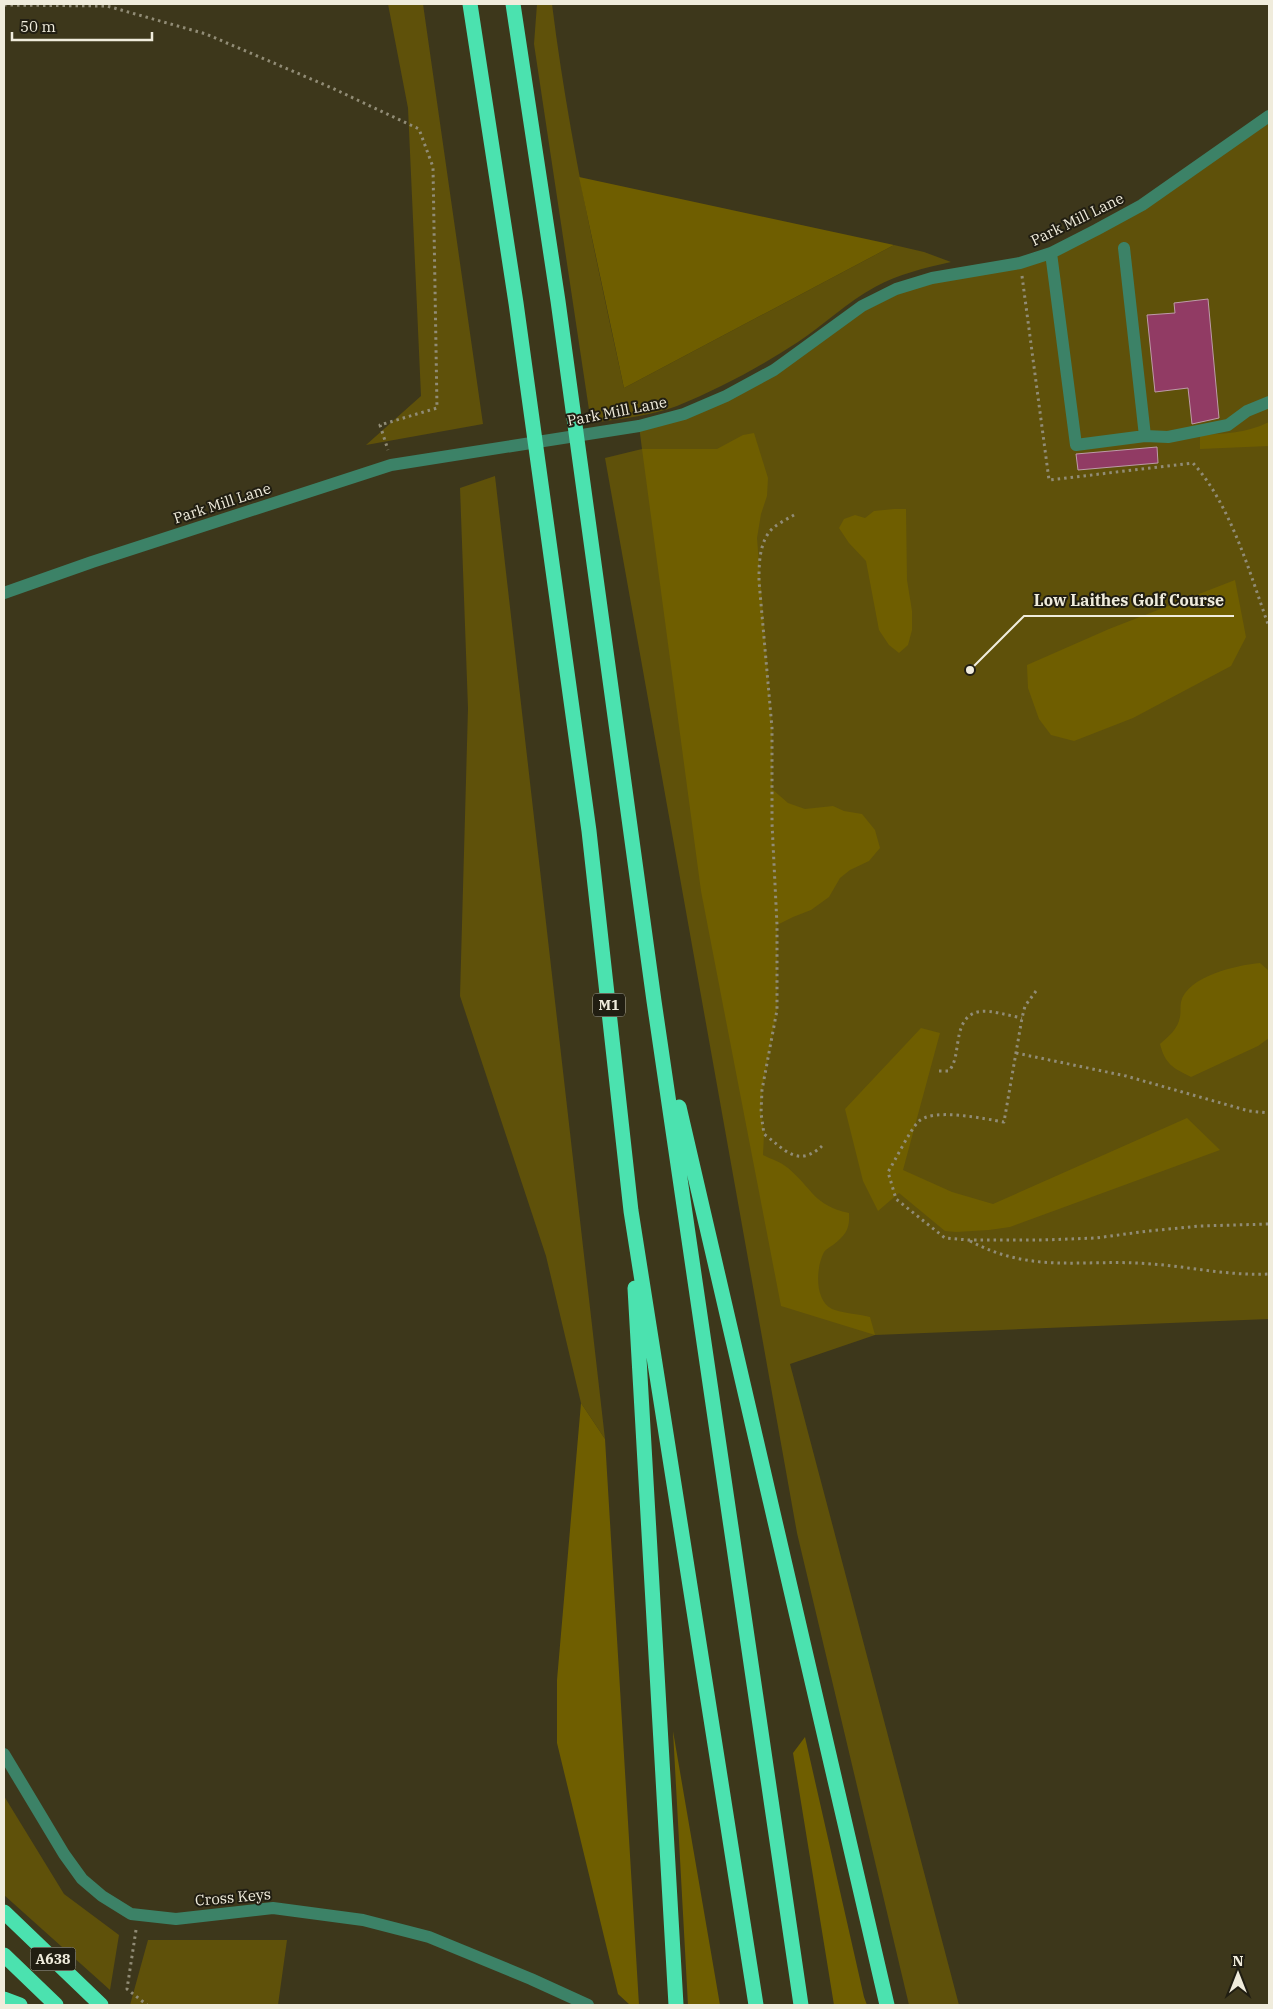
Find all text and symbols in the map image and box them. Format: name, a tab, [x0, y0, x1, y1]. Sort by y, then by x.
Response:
scale bar	[12, 10, 152, 42]
text: 50 m	[20, 17, 56, 36]
street label: Park Mill Lane	[1027, 188, 1127, 250]
street label: Park Mill Lane	[565, 392, 669, 430]
street label: Park Mill Lane	[171, 478, 273, 528]
callout: Low Laithes Golf Course	[1024, 585, 1234, 616]
text: Low Laithes Golf Course	[1034, 590, 1224, 610]
road number: M1	[593, 994, 625, 1016]
street label: Cross Keys	[194, 1884, 272, 1910]
road number: A638	[30, 1948, 76, 1970]
north arrow	[1213, 1949, 1263, 1999]
text: N	[1232, 1952, 1244, 1970]

